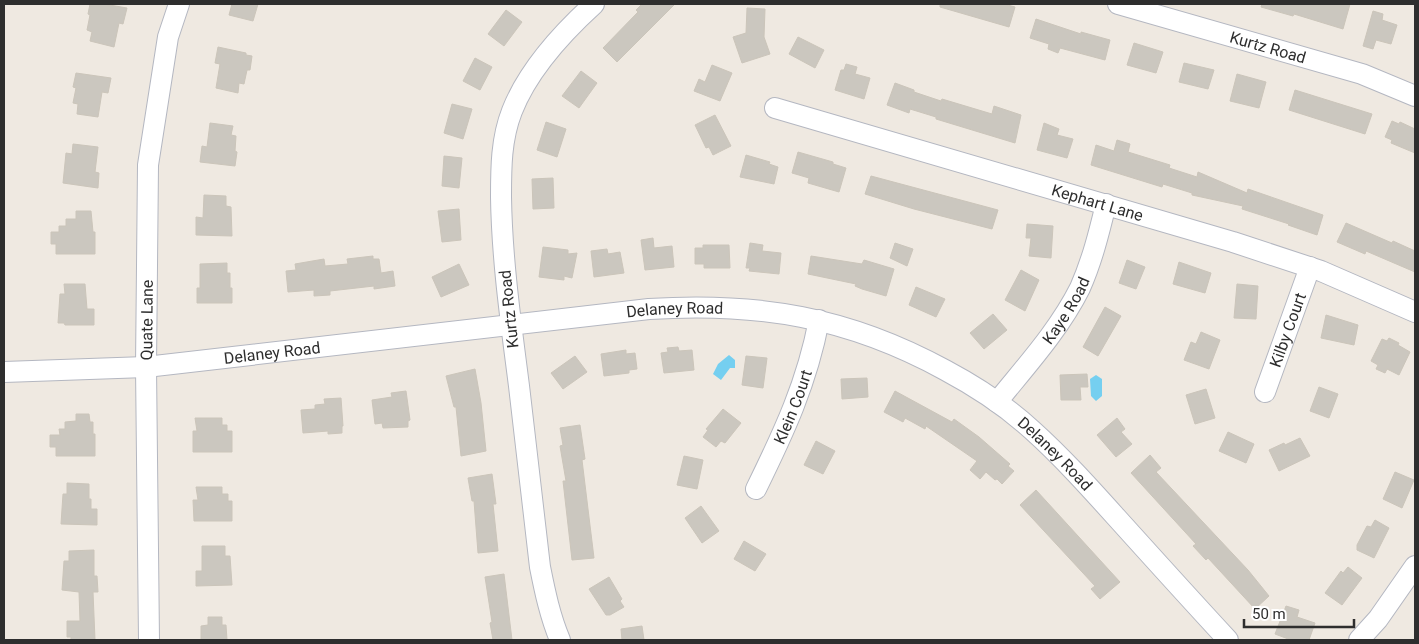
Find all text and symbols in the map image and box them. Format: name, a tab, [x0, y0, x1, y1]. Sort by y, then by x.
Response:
street label: Kurtz Road	[1228, 27, 1308, 67]
street label: Kephart Lane	[1049, 180, 1145, 225]
street label: Kurtz Road	[495, 269, 523, 349]
street label: Kaye Road	[1038, 274, 1093, 348]
street label: Quate Lane	[137, 279, 156, 361]
street label: Kilby Court	[1265, 290, 1309, 370]
street label: Delaney Road	[625, 298, 724, 321]
street label: Delaney Road	[223, 337, 321, 367]
street label: Klein Court	[769, 367, 816, 447]
street label: Delaney Road	[1014, 413, 1096, 494]
scale bar	[1244, 596, 1354, 628]
text: 50 m	[1252, 605, 1286, 623]

